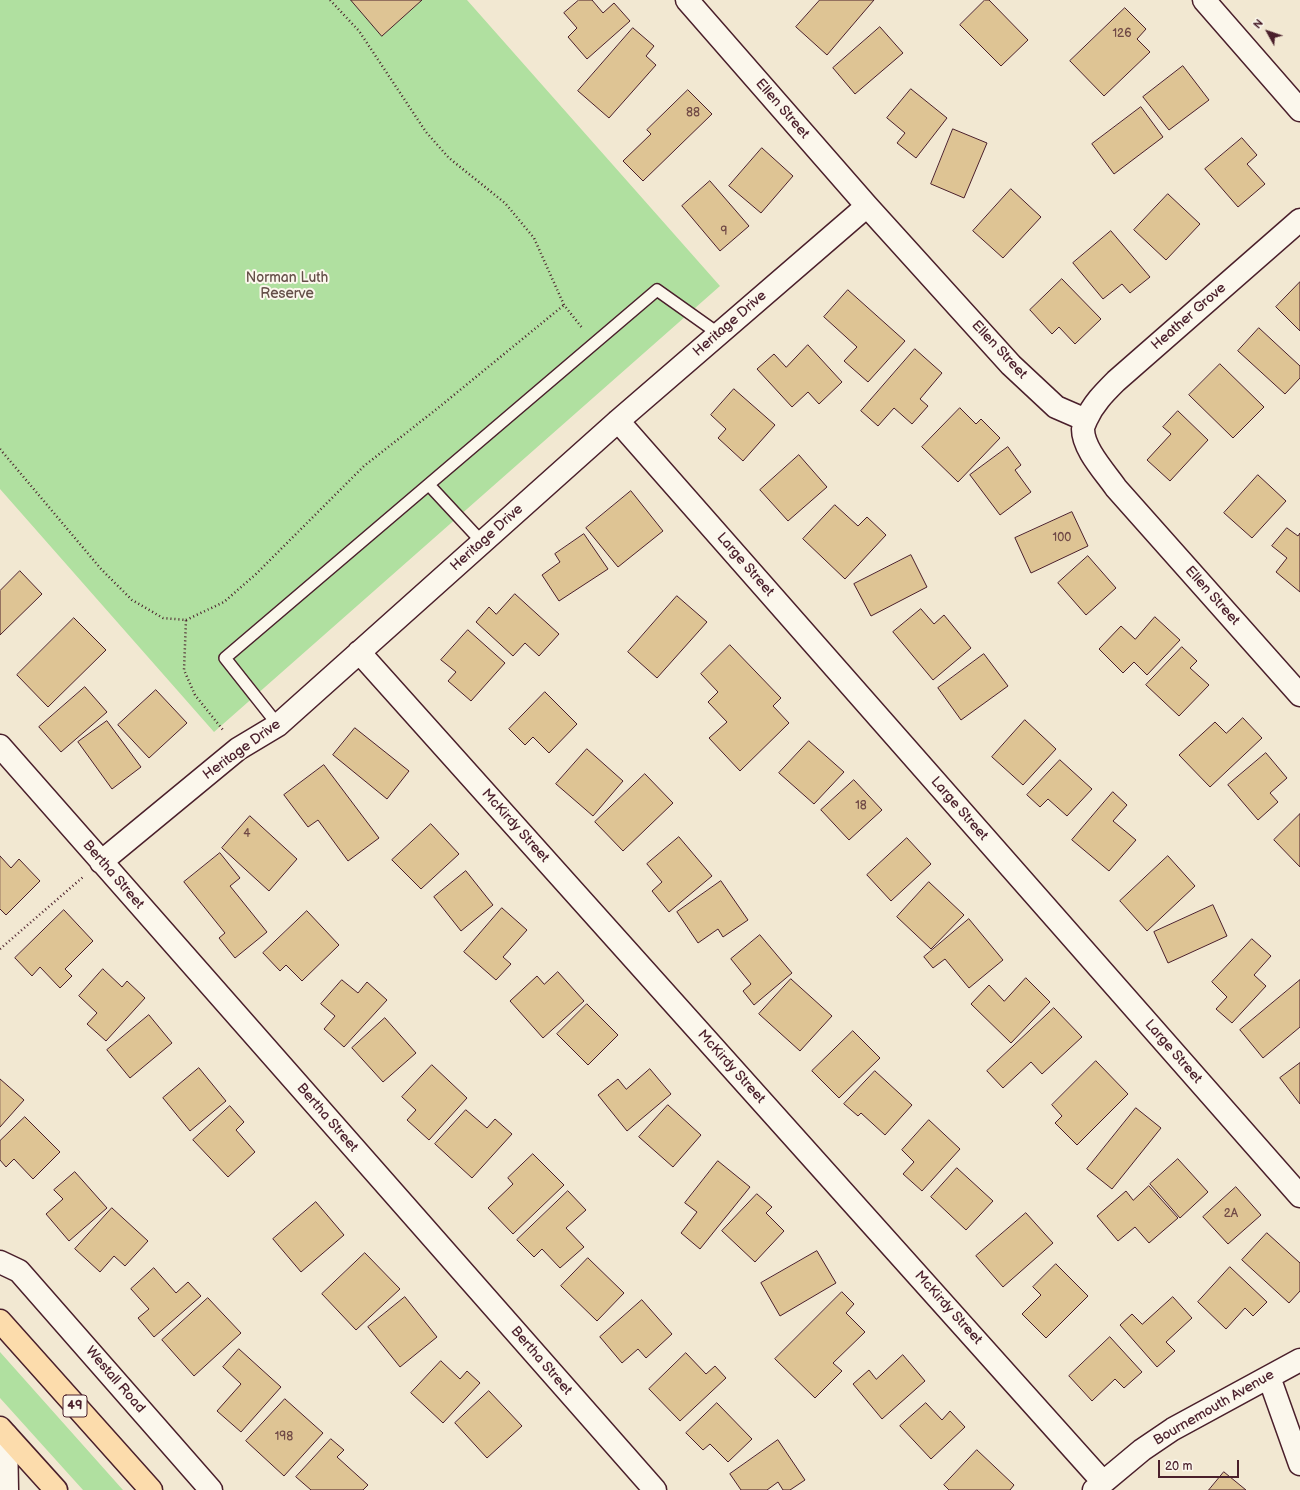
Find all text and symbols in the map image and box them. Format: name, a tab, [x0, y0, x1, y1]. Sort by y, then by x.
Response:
north arrow	[1248, 12, 1288, 52]
text: N	[1251, 17, 1266, 31]
house number: 126	[1112, 27, 1132, 41]
street label: Ellen Street	[751, 76, 813, 142]
house number: 88	[686, 106, 700, 120]
house number: 9	[721, 225, 727, 239]
park label: Norman Luth Reserve	[246, 270, 328, 302]
street label: Heather Grove	[1148, 280, 1230, 354]
street label: Heritage Drive	[690, 288, 770, 360]
street label: Ellen Street	[968, 317, 1030, 383]
street label: Heritage Drive	[447, 501, 527, 575]
street label: Large Street	[713, 530, 777, 600]
house number: 100	[1053, 531, 1071, 545]
street label: Ellen Street	[1181, 563, 1243, 629]
street label: Heritage Drive	[200, 716, 284, 784]
street label: Large Street	[927, 774, 991, 844]
street label: McKirdy Street	[478, 786, 552, 866]
house number: 18	[855, 799, 867, 813]
house number: 4	[243, 827, 251, 841]
street label: Bertha Street	[79, 837, 147, 913]
street label: Large Street	[1141, 1017, 1205, 1087]
street label: McKirdy Street	[694, 1027, 768, 1107]
street label: Bertha Street	[293, 1080, 361, 1156]
house number: 2A	[1224, 1207, 1238, 1221]
street label: McKirdy Street	[911, 1268, 985, 1348]
street label: Bertha Street	[507, 1323, 575, 1399]
street label: Westall Road	[81, 1343, 149, 1417]
street label: Bournemouth Avenue	[1151, 1367, 1277, 1449]
road number: 49	[63, 1395, 87, 1417]
house number: 198	[275, 1430, 293, 1444]
scale bar	[1160, 1452, 1241, 1478]
text: 20 m	[1165, 1459, 1192, 1474]

